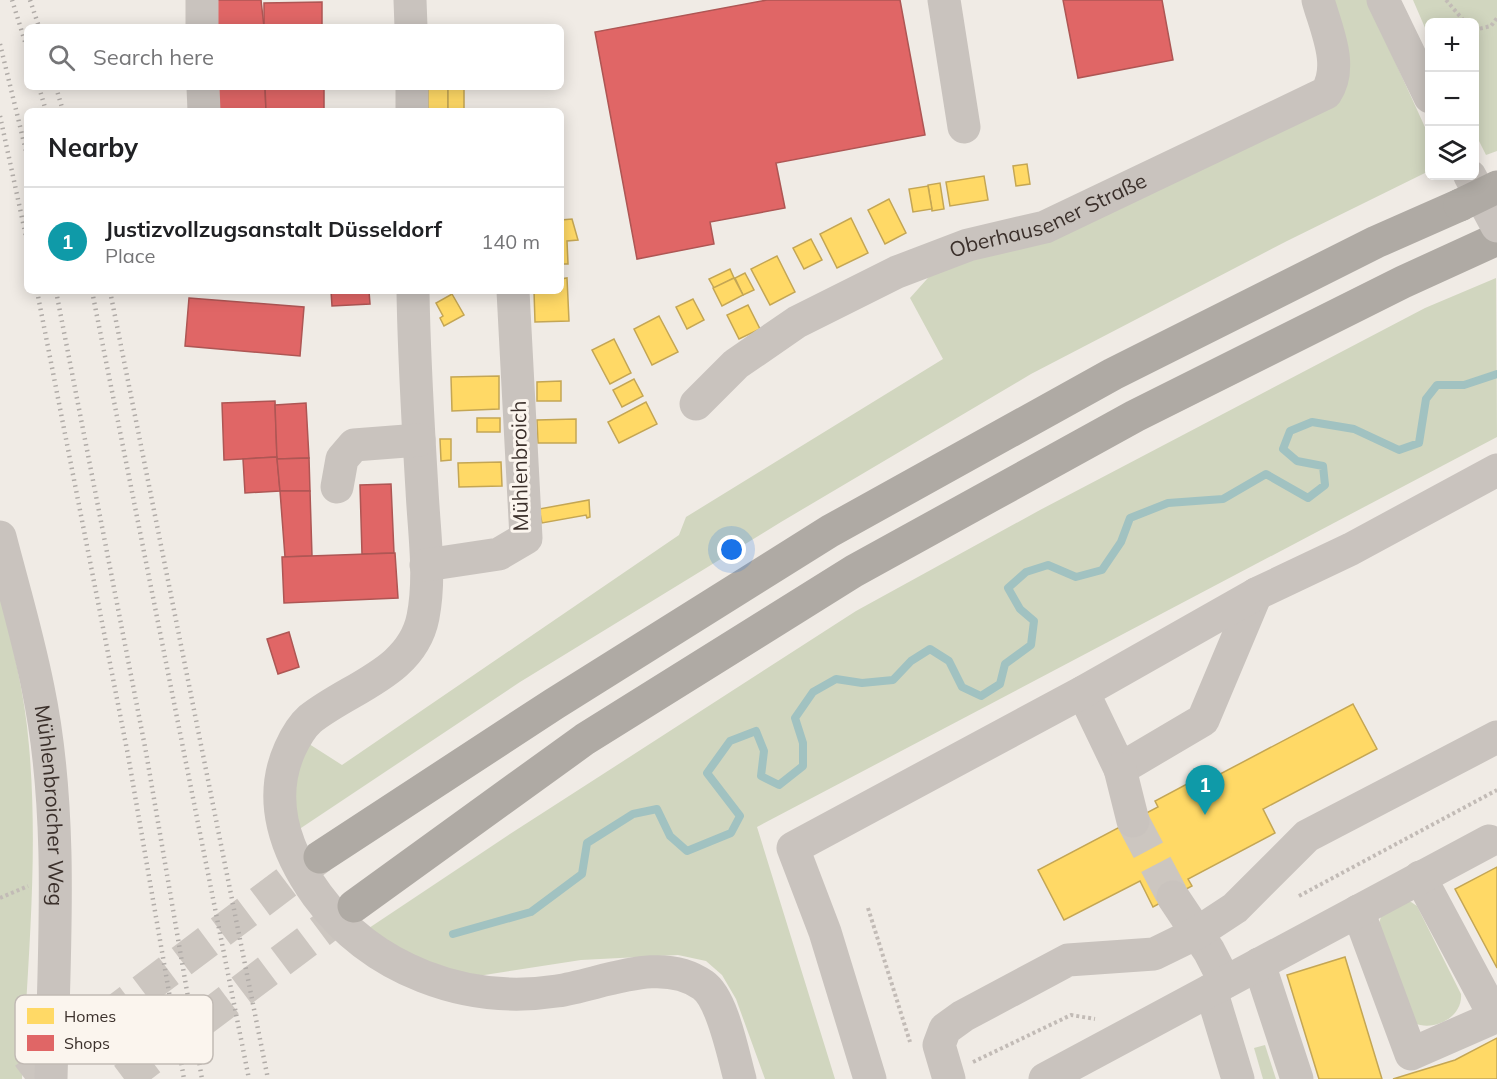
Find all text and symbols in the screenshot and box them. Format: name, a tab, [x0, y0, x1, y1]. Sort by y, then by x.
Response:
map controls	[1425, 18, 1479, 180]
button: +	[1425, 18, 1479, 72]
search box	[24, 24, 564, 90]
icon: search	[45, 41, 78, 74]
text: Search here	[93, 43, 214, 71]
button: −	[1425, 72, 1479, 126]
button: layers	[1425, 126, 1479, 180]
text: Nearby	[48, 131, 138, 164]
street label: Oberhausener Straße	[945, 167, 1150, 263]
text: Justizvollzugsanstalt Düsseldorf	[105, 215, 442, 243]
text: 1	[62, 229, 74, 254]
text: 140 m	[481, 229, 540, 254]
text: Place	[105, 243, 155, 268]
street label: Mühlenbroich	[505, 400, 533, 532]
your location	[717, 535, 746, 564]
street label: Mühlenbroicher Weg	[30, 703, 69, 906]
pin: 1	[1186, 766, 1224, 815]
legend	[15, 995, 213, 1064]
text: Homes	[64, 1006, 116, 1026]
text: Shops	[64, 1033, 110, 1053]

